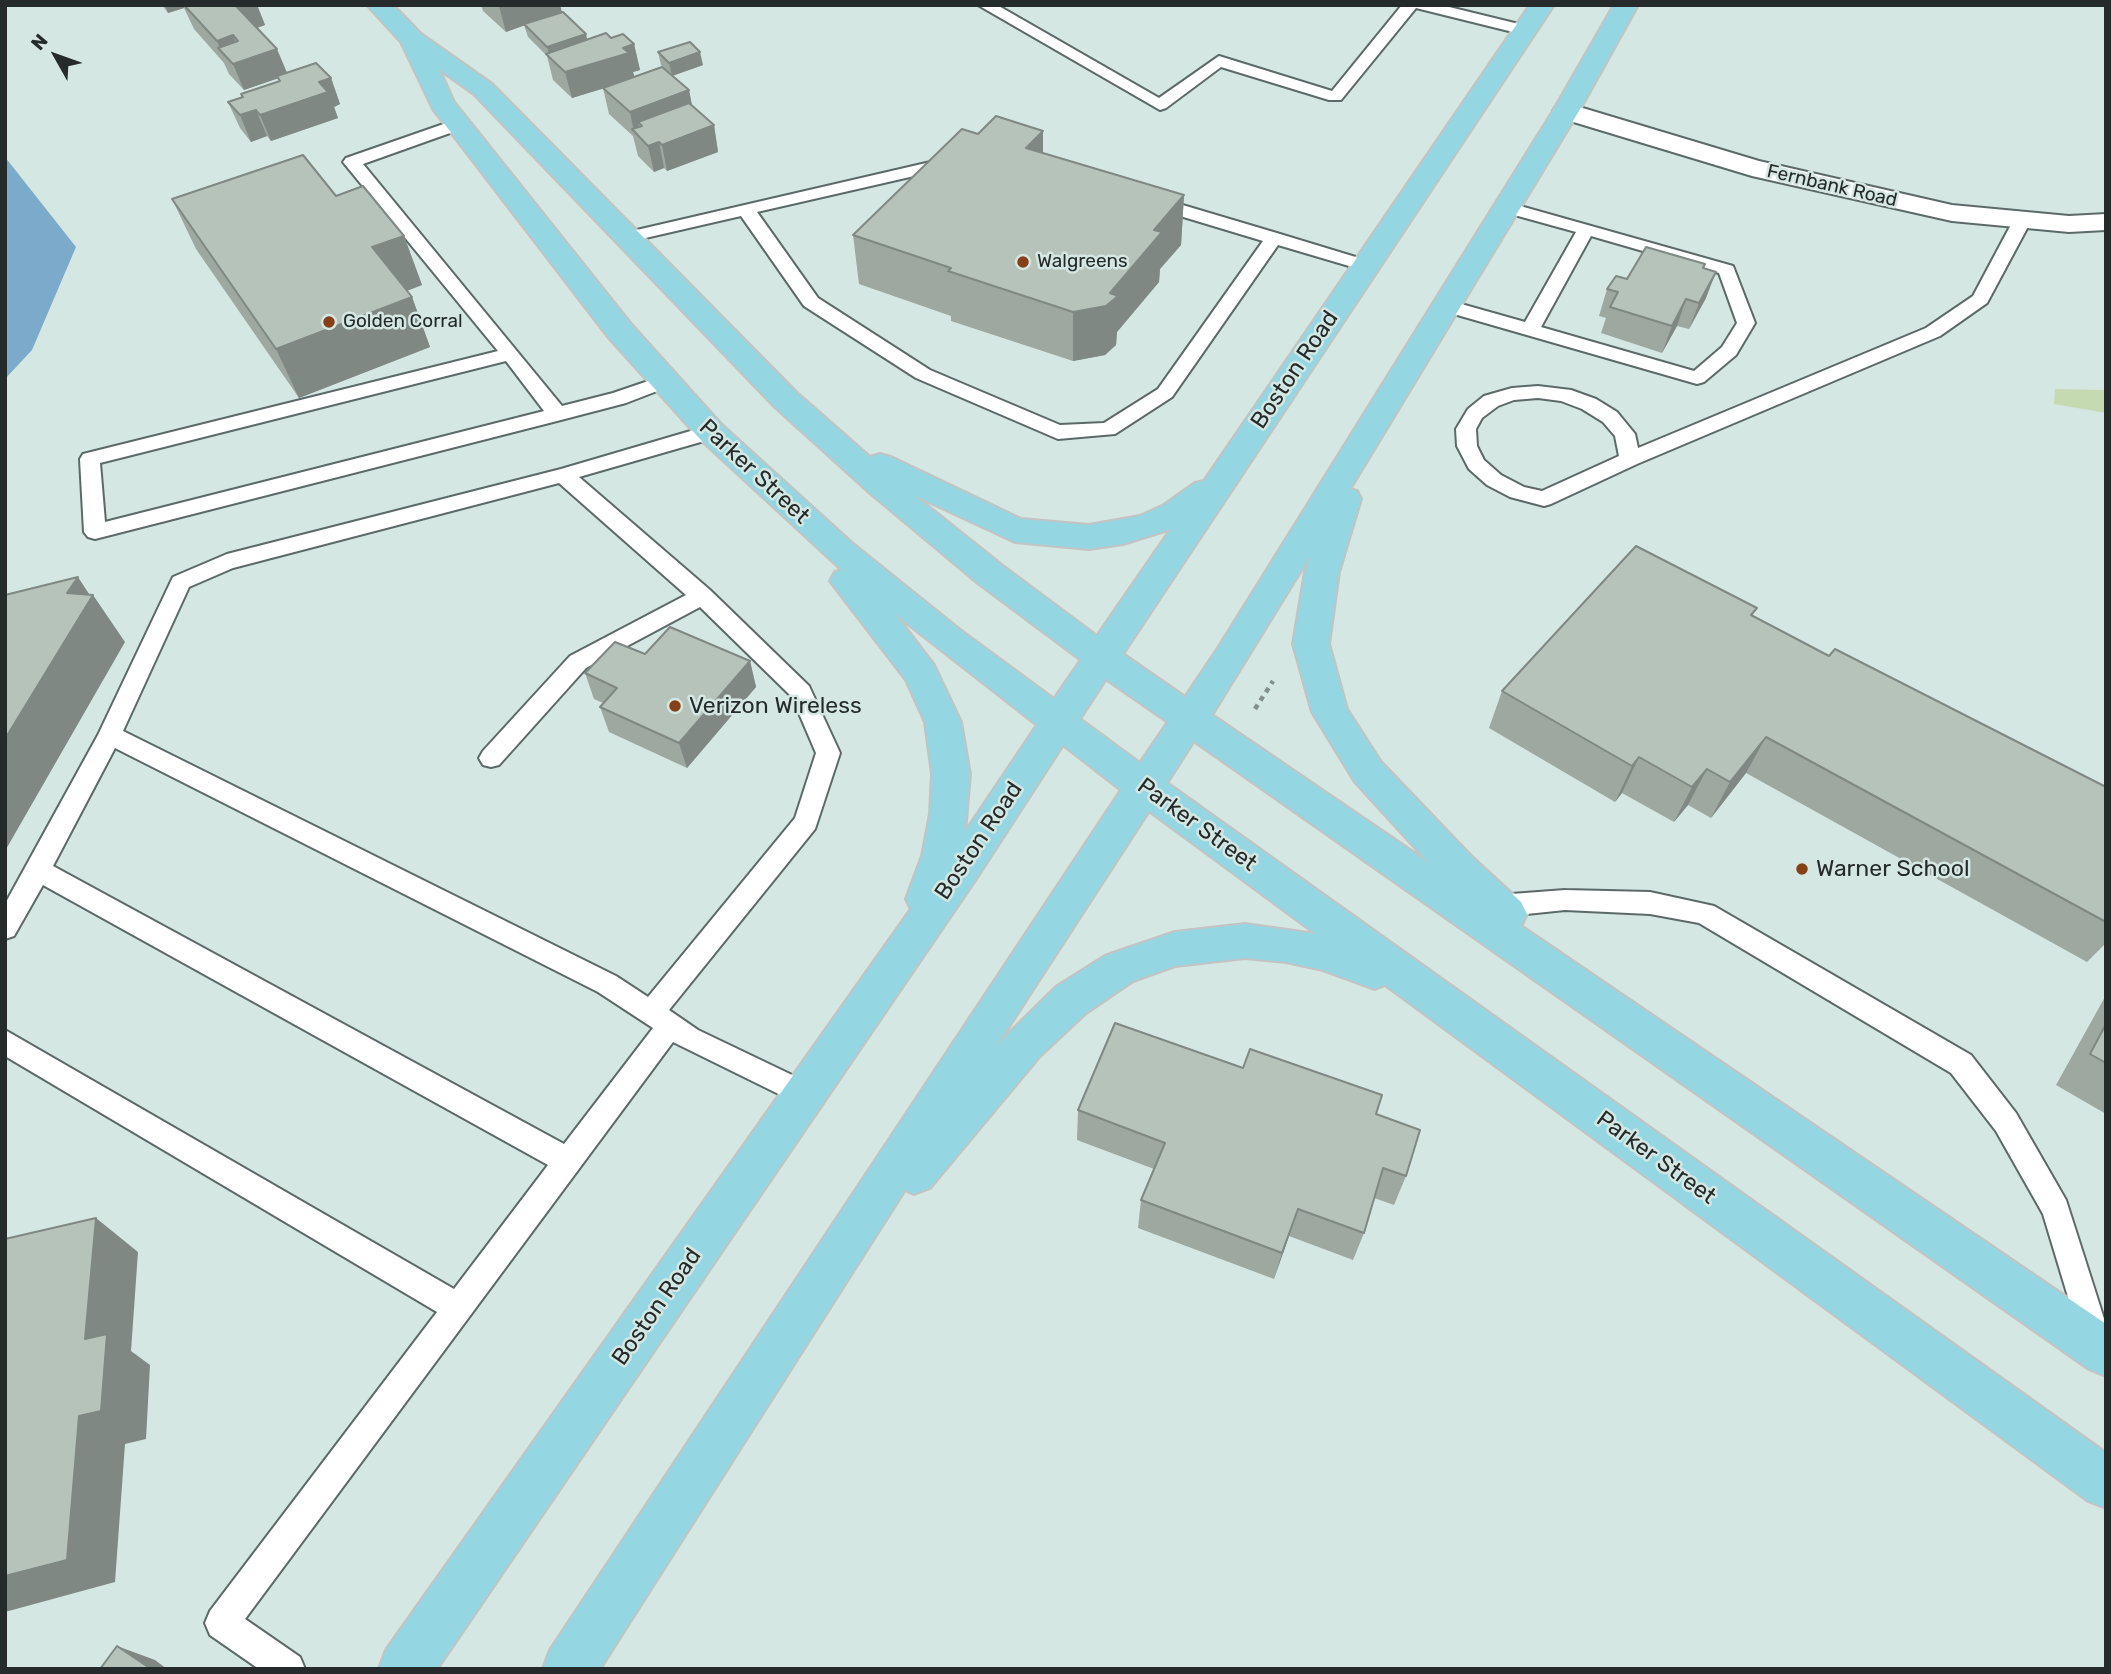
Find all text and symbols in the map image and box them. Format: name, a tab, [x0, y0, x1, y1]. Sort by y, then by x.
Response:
north arrow	[21, 21, 91, 91]
text: N	[26, 30, 53, 55]
street label: Fernbank Road	[1765, 160, 1899, 212]
place label: Walgreens	[1037, 251, 1128, 273]
marker: Walgreens	[1015, 254, 1031, 270]
street label: Boston Road	[1245, 306, 1345, 434]
place label: Golden Corral	[343, 311, 463, 333]
marker: Golden Corral	[321, 314, 337, 330]
street label: Parker Street	[693, 414, 815, 530]
place label: Verizon Wireless	[689, 692, 862, 720]
marker: Verizon Wireless	[667, 698, 683, 714]
street label: Parker Street	[1132, 772, 1262, 878]
street label: Boston Road	[929, 777, 1029, 905]
place label: Warner School	[1816, 855, 1970, 883]
marker: Warner School	[1794, 861, 1810, 877]
street label: Parker Street	[1591, 1105, 1721, 1211]
street label: Boston Road	[607, 1243, 707, 1371]

